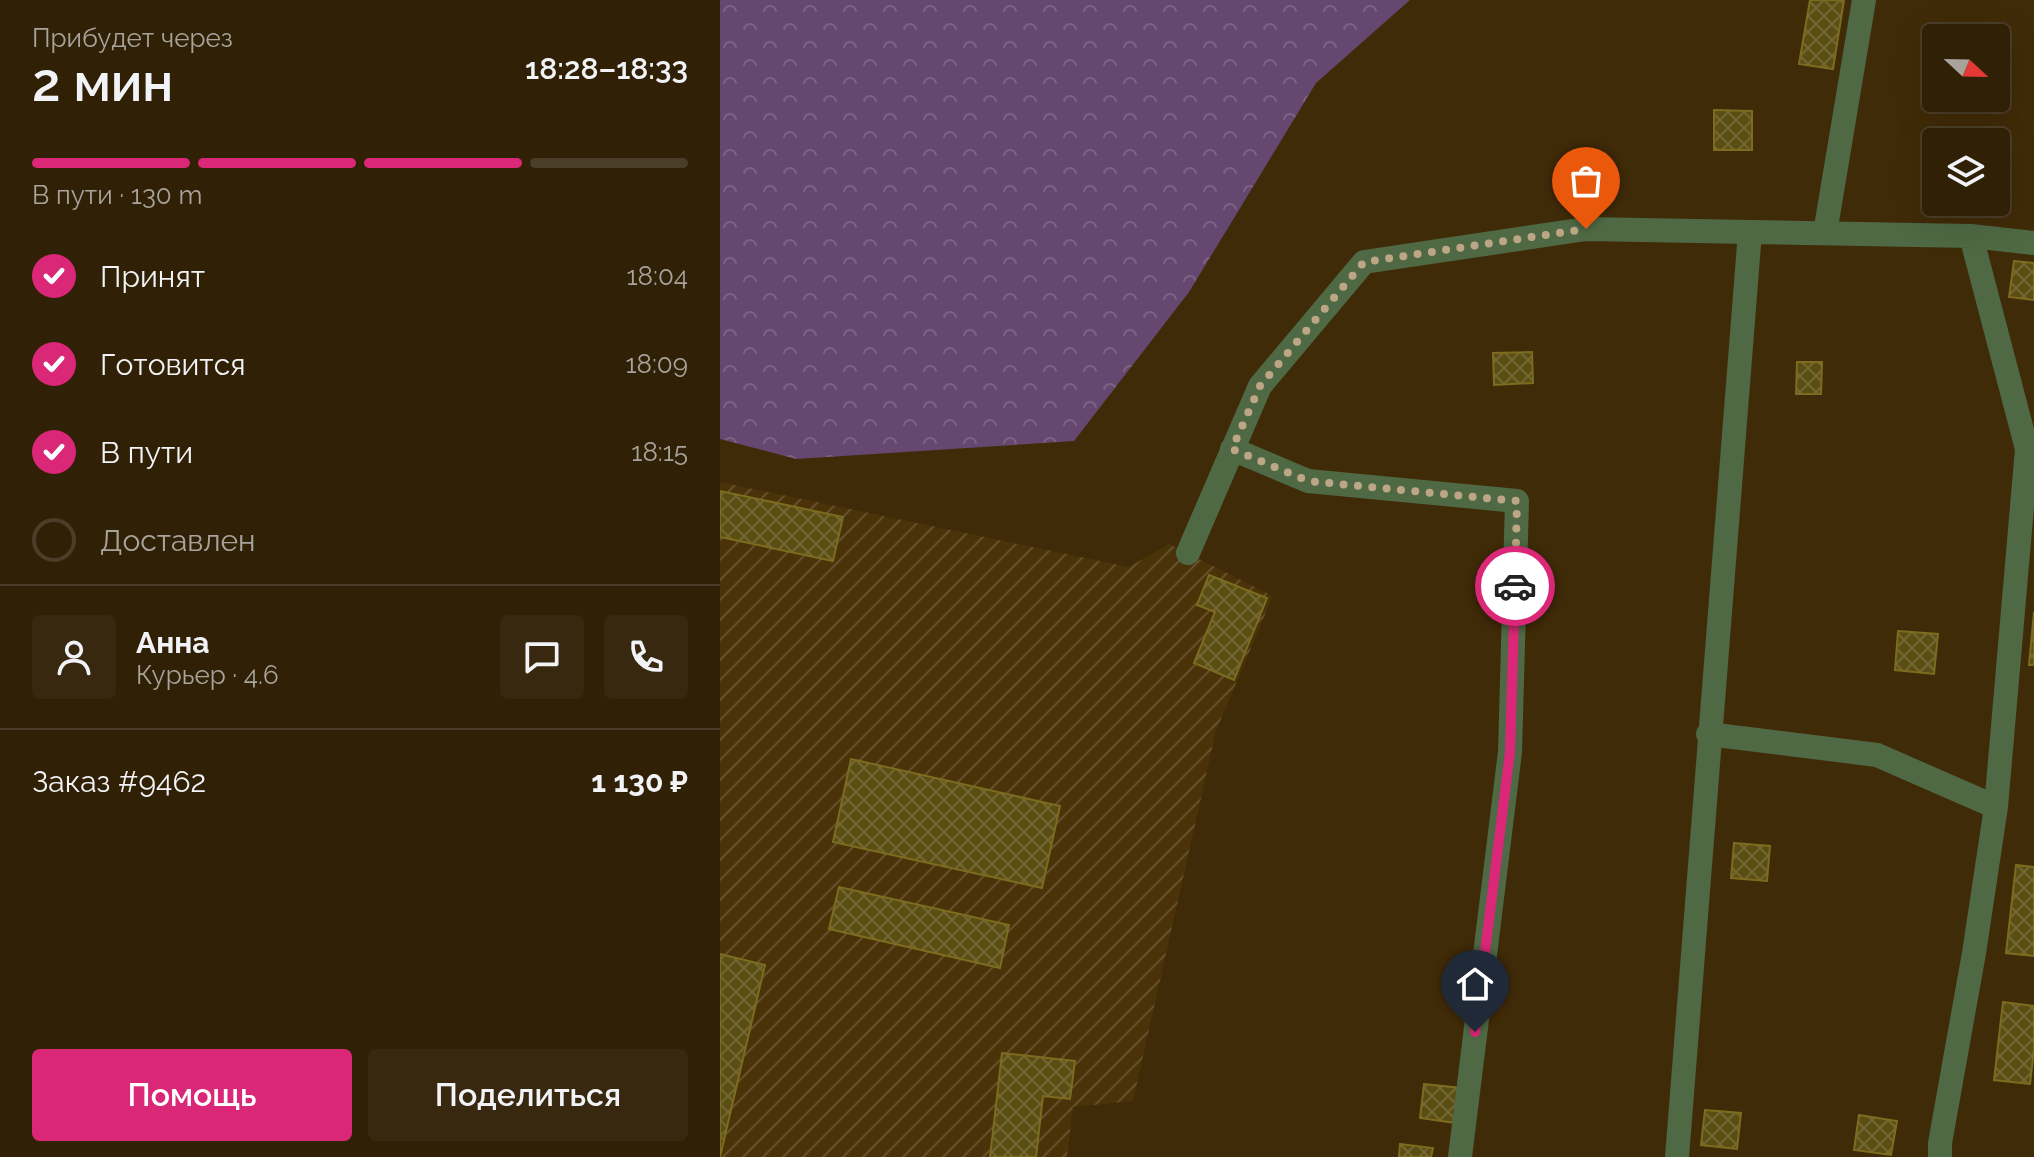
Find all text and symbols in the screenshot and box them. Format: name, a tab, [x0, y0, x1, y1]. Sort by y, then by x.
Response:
text: Прибудет через	[32, 23, 233, 53]
north arrow	[1922, 24, 2010, 112]
map controls	[1922, 24, 2010, 216]
text: 18:28–18:33	[525, 51, 688, 86]
text: 2 мин	[32, 52, 173, 113]
button: layers	[1922, 128, 2010, 216]
pin	[1552, 147, 1620, 229]
icon: bag	[1564, 159, 1608, 203]
text: В пути · 130 m	[32, 180, 202, 210]
icon: check	[32, 254, 76, 298]
text: Принят	[100, 259, 205, 294]
text: 18:04	[626, 261, 688, 291]
icon: check	[32, 342, 76, 386]
text: Готовится	[100, 347, 246, 382]
text: 18:09	[625, 349, 688, 379]
icon: check	[32, 430, 76, 474]
text: В пути	[100, 435, 193, 470]
text: 18:15	[631, 437, 688, 467]
text: Доставлен	[100, 523, 256, 558]
courier	[1475, 546, 1555, 626]
icon: car	[1493, 564, 1537, 608]
button: person	[32, 615, 116, 699]
button: chat	[500, 615, 584, 699]
button: phone	[604, 615, 688, 699]
text: Анна	[136, 625, 210, 660]
text: Курьер · 4.6	[136, 660, 279, 690]
text: Заказ #9462	[32, 764, 206, 799]
text: 1 130 ₽	[591, 764, 688, 799]
pin	[1441, 950, 1509, 1032]
icon: home	[1453, 962, 1497, 1006]
button: Помощь	[32, 1049, 352, 1141]
button: Поделиться	[368, 1049, 688, 1141]

